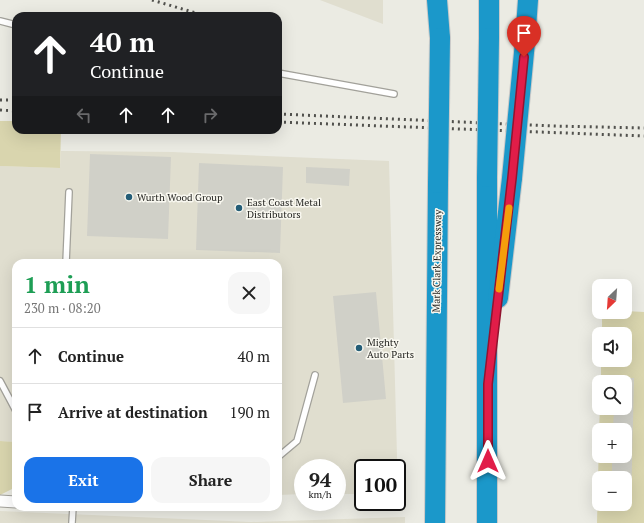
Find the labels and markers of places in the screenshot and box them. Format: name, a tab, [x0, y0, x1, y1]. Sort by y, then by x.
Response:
pin	[507, 16, 541, 57]
place label: Wurth Wood Group	[137, 191, 223, 204]
marker: Wurth Wood Group	[124, 192, 134, 202]
place label: East Coast Metal Distributors	[247, 196, 321, 221]
marker: East Coast Metal Distributors	[234, 203, 244, 213]
place label: Mighty Auto Parts	[367, 336, 414, 361]
marker: Mighty Auto Parts	[354, 343, 364, 353]

